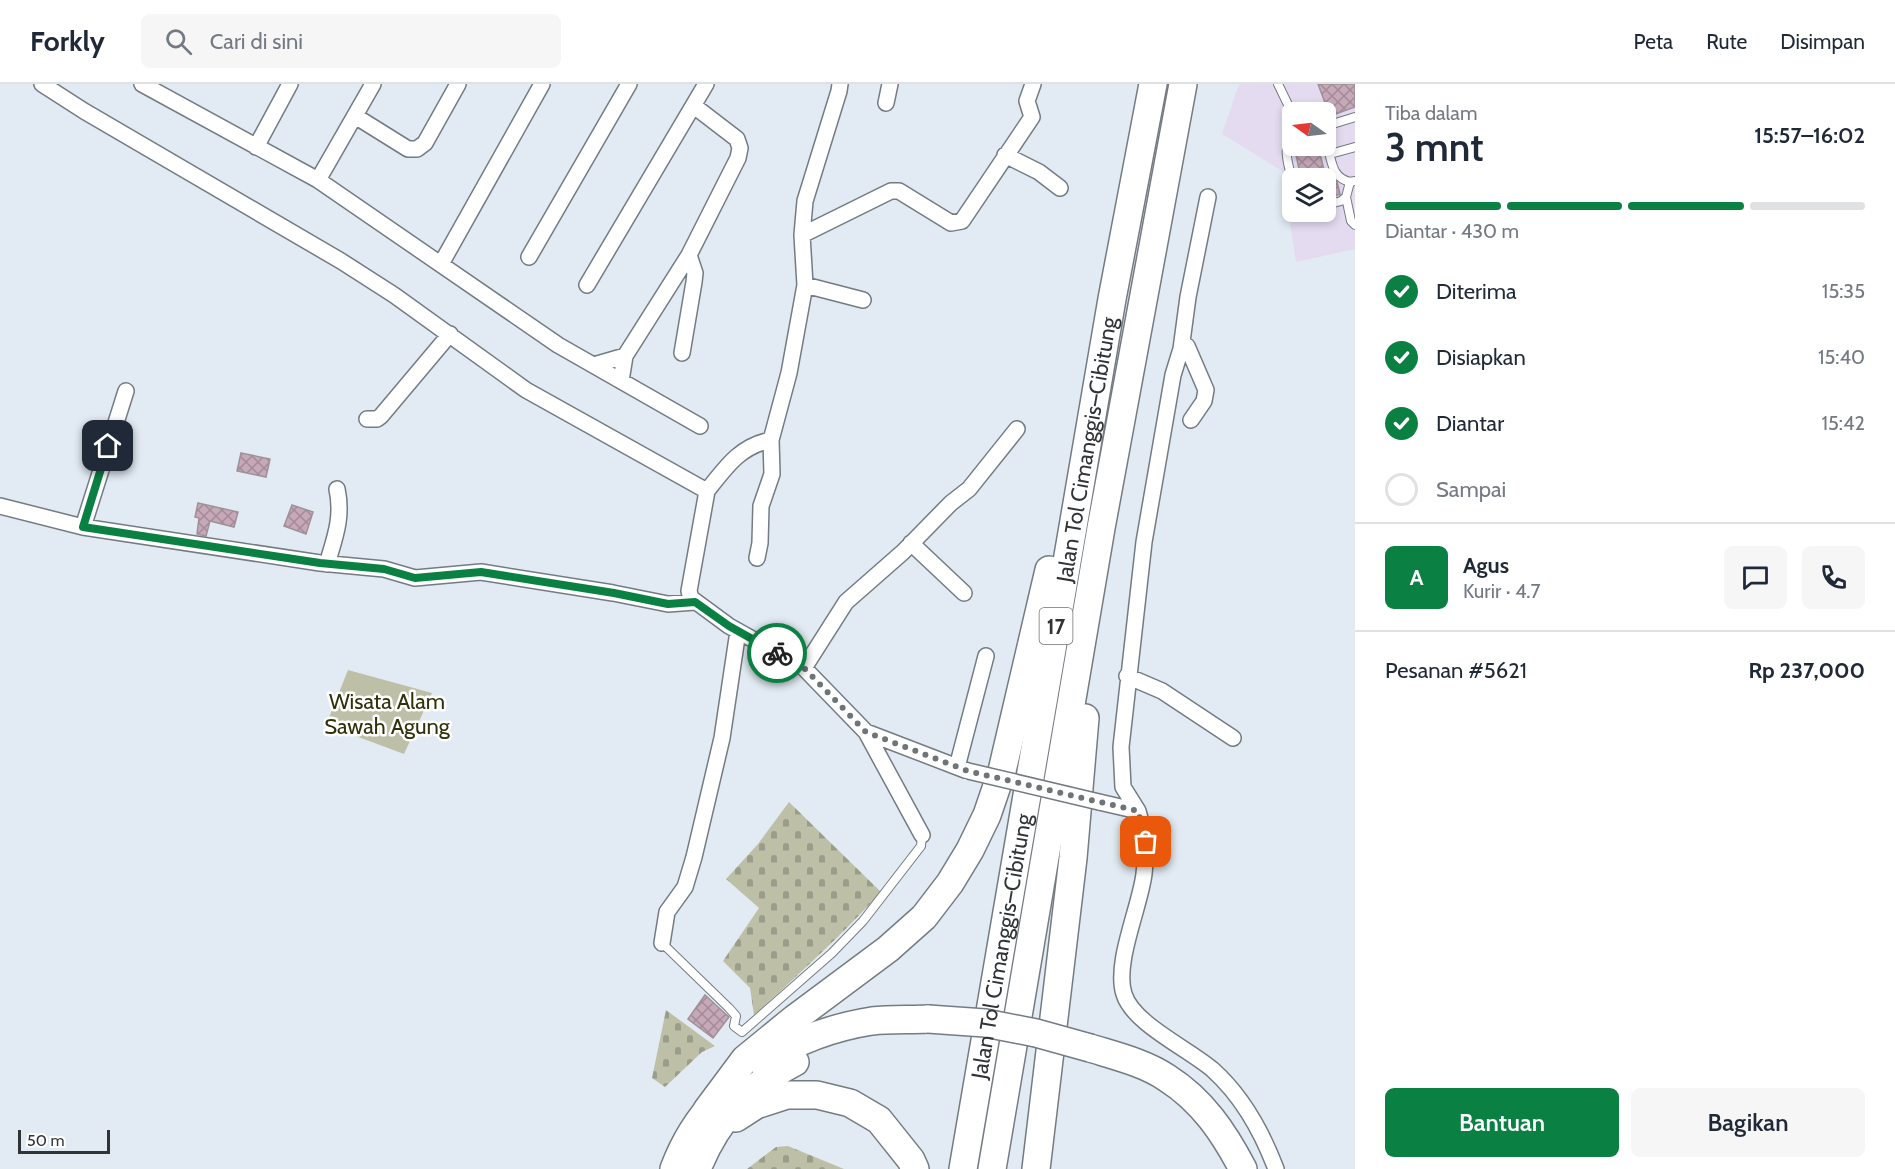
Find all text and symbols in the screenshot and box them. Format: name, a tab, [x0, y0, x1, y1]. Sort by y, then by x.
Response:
search box	[141, 14, 561, 68]
text: Forkly	[30, 24, 105, 58]
icon: search	[162, 25, 195, 58]
text: Cari di sini	[210, 28, 303, 55]
text: Peta	[1634, 29, 1673, 54]
text: Rute	[1706, 29, 1747, 54]
text: Disimpan	[1780, 29, 1865, 54]
text: Tiba dalam	[1385, 101, 1477, 125]
north arrow	[1282, 102, 1336, 156]
map controls	[1282, 102, 1336, 222]
text: 15:57–16:02	[1754, 122, 1865, 149]
text: 3 mnt	[1385, 123, 1484, 171]
button: layers	[1282, 168, 1336, 222]
text: Diantar · 430 m	[1385, 219, 1519, 243]
icon: check	[1385, 275, 1418, 308]
text: Diterima	[1436, 278, 1517, 305]
text: 15:35	[1822, 279, 1865, 303]
street label: Jalan Tol Cimanggis–Cibitung	[1050, 314, 1122, 585]
icon: check	[1385, 341, 1418, 374]
text: Disiapkan	[1436, 344, 1526, 371]
text: 15:40	[1818, 345, 1865, 369]
icon: check	[1385, 407, 1418, 440]
text: Diantar	[1436, 410, 1504, 437]
text: 15:42	[1821, 411, 1865, 435]
pin	[82, 420, 133, 471]
icon: home	[91, 429, 124, 462]
text: Sampai	[1436, 476, 1506, 503]
button: chat	[1724, 546, 1787, 609]
button: phone	[1802, 546, 1865, 609]
text: Agus	[1463, 552, 1509, 579]
text: A	[1410, 564, 1423, 591]
text: Kurir · 4.7	[1463, 579, 1540, 603]
road number: 17	[1040, 608, 1072, 644]
courier	[747, 623, 807, 683]
icon: bike	[761, 637, 794, 670]
text: Pesanan #5621	[1385, 657, 1527, 684]
text: Rp 237,000	[1748, 657, 1865, 684]
park label: Wisata Alam Sawah Agung	[324, 688, 451, 740]
street label: Jalan Tol Cimanggis–Cibitung	[965, 811, 1037, 1082]
pin	[1120, 816, 1171, 867]
icon: bag	[1129, 825, 1162, 858]
button: Bantuan	[1385, 1088, 1619, 1157]
button: Bagikan	[1631, 1088, 1865, 1157]
scale bar	[18, 1127, 110, 1154]
text: 50 m	[27, 1131, 64, 1150]

